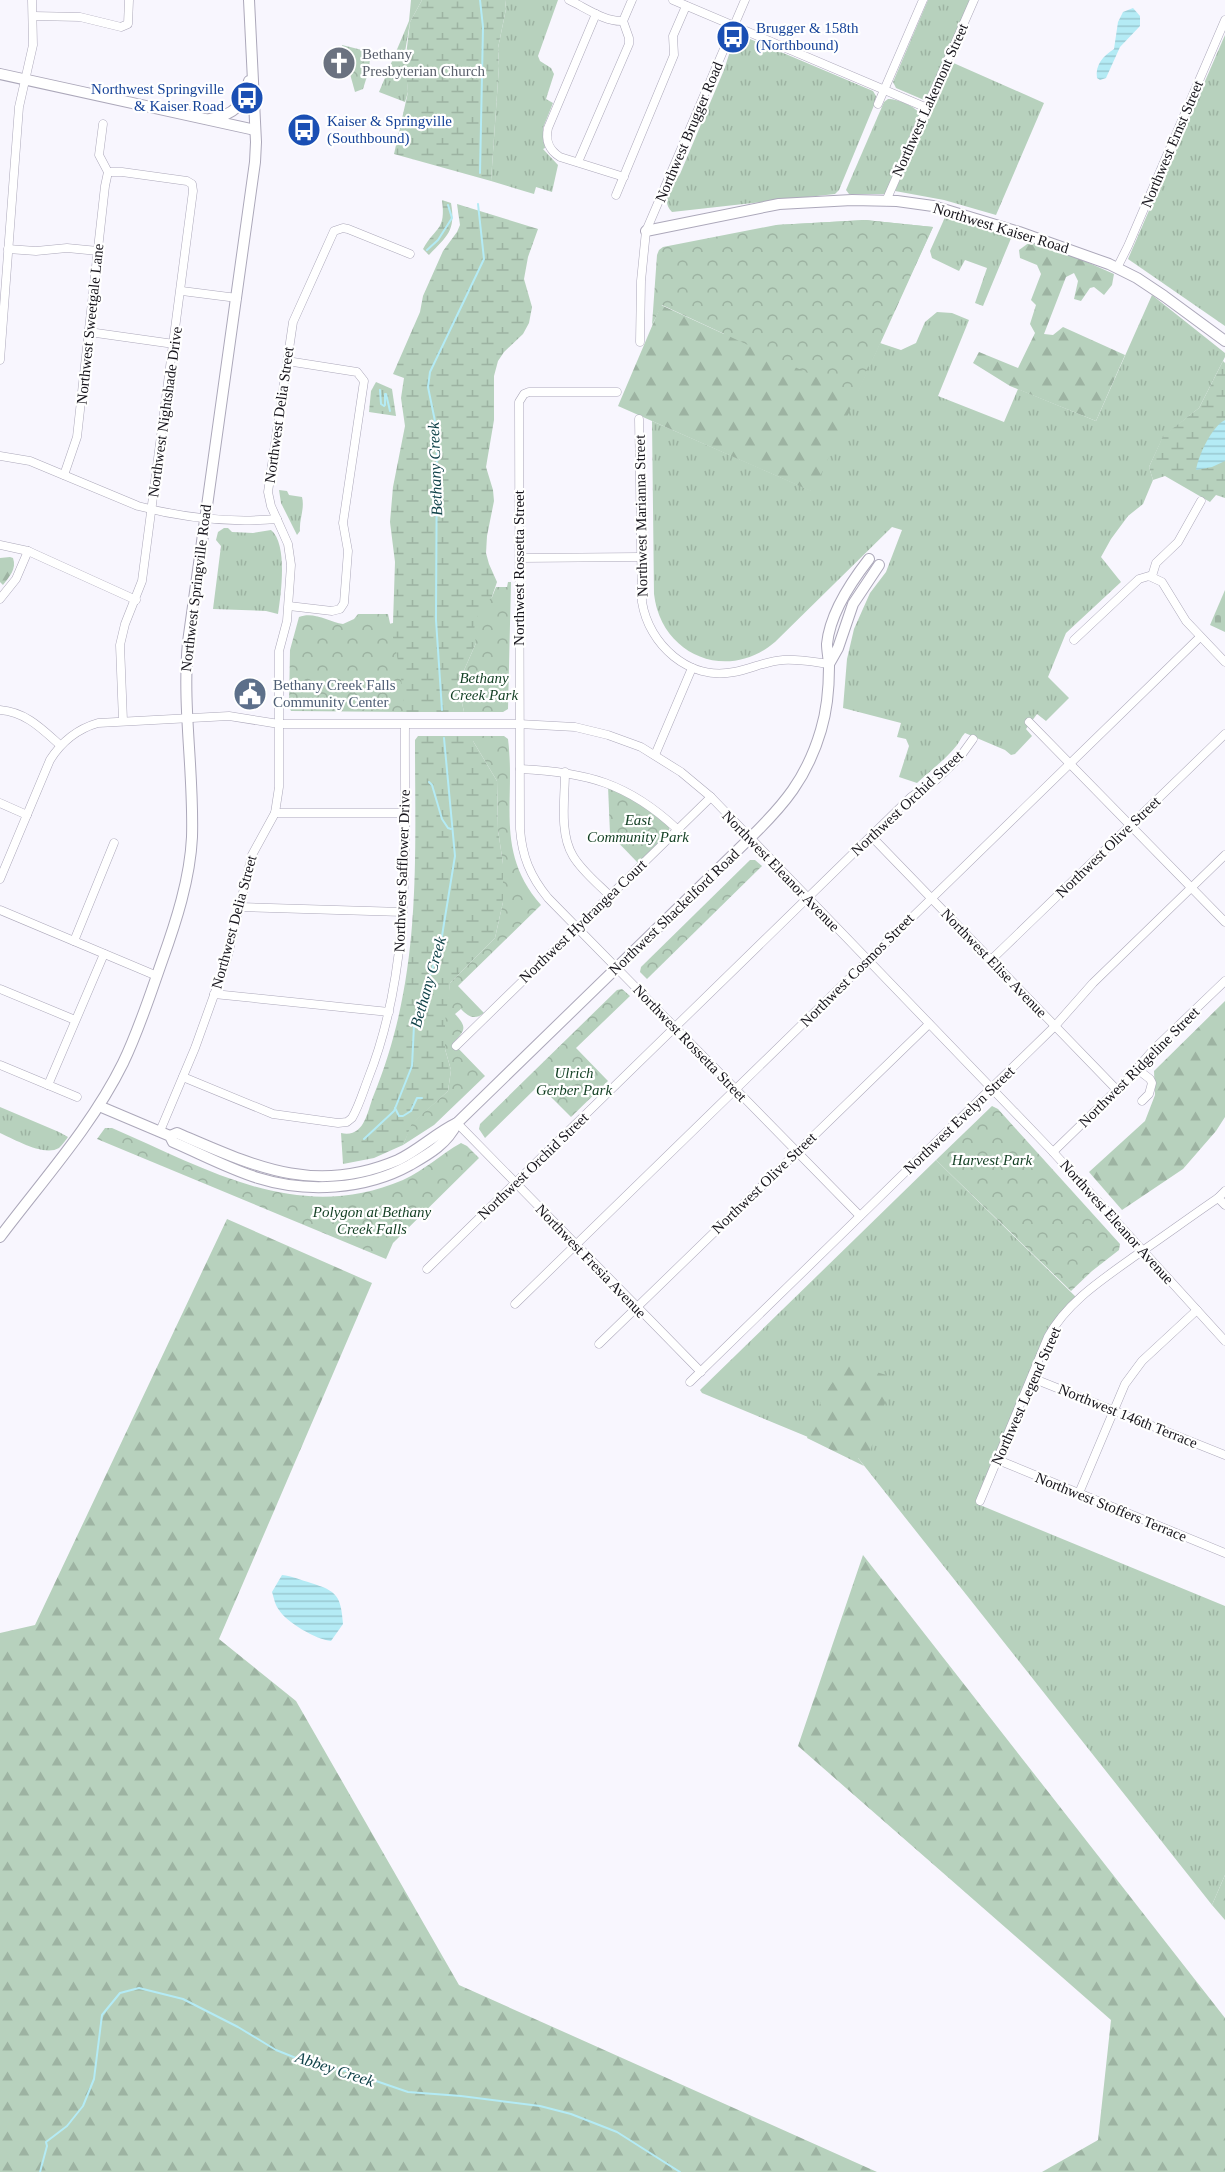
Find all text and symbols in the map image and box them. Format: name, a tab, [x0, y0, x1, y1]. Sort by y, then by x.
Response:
bus stop icon: Brugger & 158th (Northbound)	[715, 19, 751, 55]
place label: Brugger & 158th (Northbound)	[756, 20, 859, 54]
street label: Northwest Lakemont Street	[889, 20, 971, 179]
church icon: Bethany Presbyterian Church	[321, 45, 357, 81]
place label: Bethany Presbyterian Church	[362, 46, 485, 79]
street label: Northwest Brugger Road	[652, 59, 726, 205]
street label: Northwest Ernst Street	[1138, 77, 1206, 210]
bus stop icon: Northwest Springville & Kaiser Road	[229, 80, 265, 116]
place label: Northwest Springville & Kaiser Road	[91, 81, 224, 114]
bus stop icon: Kaiser & Springville (Southbound)	[286, 112, 322, 148]
place label: Kaiser & Springville (Southbound)	[327, 113, 452, 147]
street label: Northwest Kaiser Road	[931, 200, 1071, 256]
street label: Northwest Sweetgale Lane	[74, 242, 106, 405]
street label: Northwest Nightshade Drive	[145, 325, 185, 499]
street label: Northwest Delia Street	[262, 345, 297, 484]
water label: Bethany Creek	[425, 421, 446, 516]
street label: Northwest Marianna Street	[632, 434, 650, 597]
street label: Northwest Rossetta Street	[511, 489, 527, 646]
street label: Northwest Springville Road	[178, 503, 214, 673]
park label: Bethany Creek Park	[450, 670, 518, 703]
public building icon: Bethany Creek Falls Community Center	[232, 676, 268, 712]
place label: Bethany Creek Falls Community Center	[273, 677, 396, 710]
street label: Northwest Orchid Street	[848, 747, 967, 859]
street label: Northwest Safflower Drive	[391, 789, 413, 953]
street label: Northwest Olive Street	[1053, 793, 1164, 901]
street label: Northwest Eleanor Avenue	[719, 807, 843, 935]
park label: East Community Park	[587, 812, 689, 845]
street label: Northwest Shackelford Road	[606, 845, 743, 978]
street label: Northwest Delia Street	[208, 853, 260, 990]
street label: Northwest Hydrangea Court	[516, 856, 650, 986]
street label: Northwest Elise Avenue	[938, 905, 1050, 1021]
street label: Northwest Cosmos Street	[797, 910, 917, 1030]
water label: Bethany Creek	[407, 934, 450, 1030]
street label: Northwest Rossetta Street	[630, 981, 750, 1105]
street label: Northwest Ridgeline Street	[1076, 1003, 1203, 1130]
street label: Northwest Evelyn Street	[900, 1062, 1018, 1177]
park label: Ulrich Gerber Park	[536, 1065, 612, 1098]
street label: Northwest Orchid Street	[475, 1109, 592, 1223]
street label: Northwest Olive Street	[709, 1129, 820, 1237]
park label: Harvest Park	[951, 1152, 1033, 1168]
street label: Northwest Eleanor Avenue	[1057, 1157, 1177, 1288]
street label: Northwest Fresia Avenue	[533, 1201, 650, 1321]
park label: Polygon at Bethany Creek Falls	[312, 1204, 431, 1237]
street label: Northwest Legend Street	[988, 1323, 1064, 1468]
street label: Northwest 146th Terrace	[1056, 1381, 1200, 1451]
street label: Northwest Stoffers Terrace	[1033, 1469, 1189, 1545]
water label: Abbey Creek	[292, 2048, 377, 2091]

